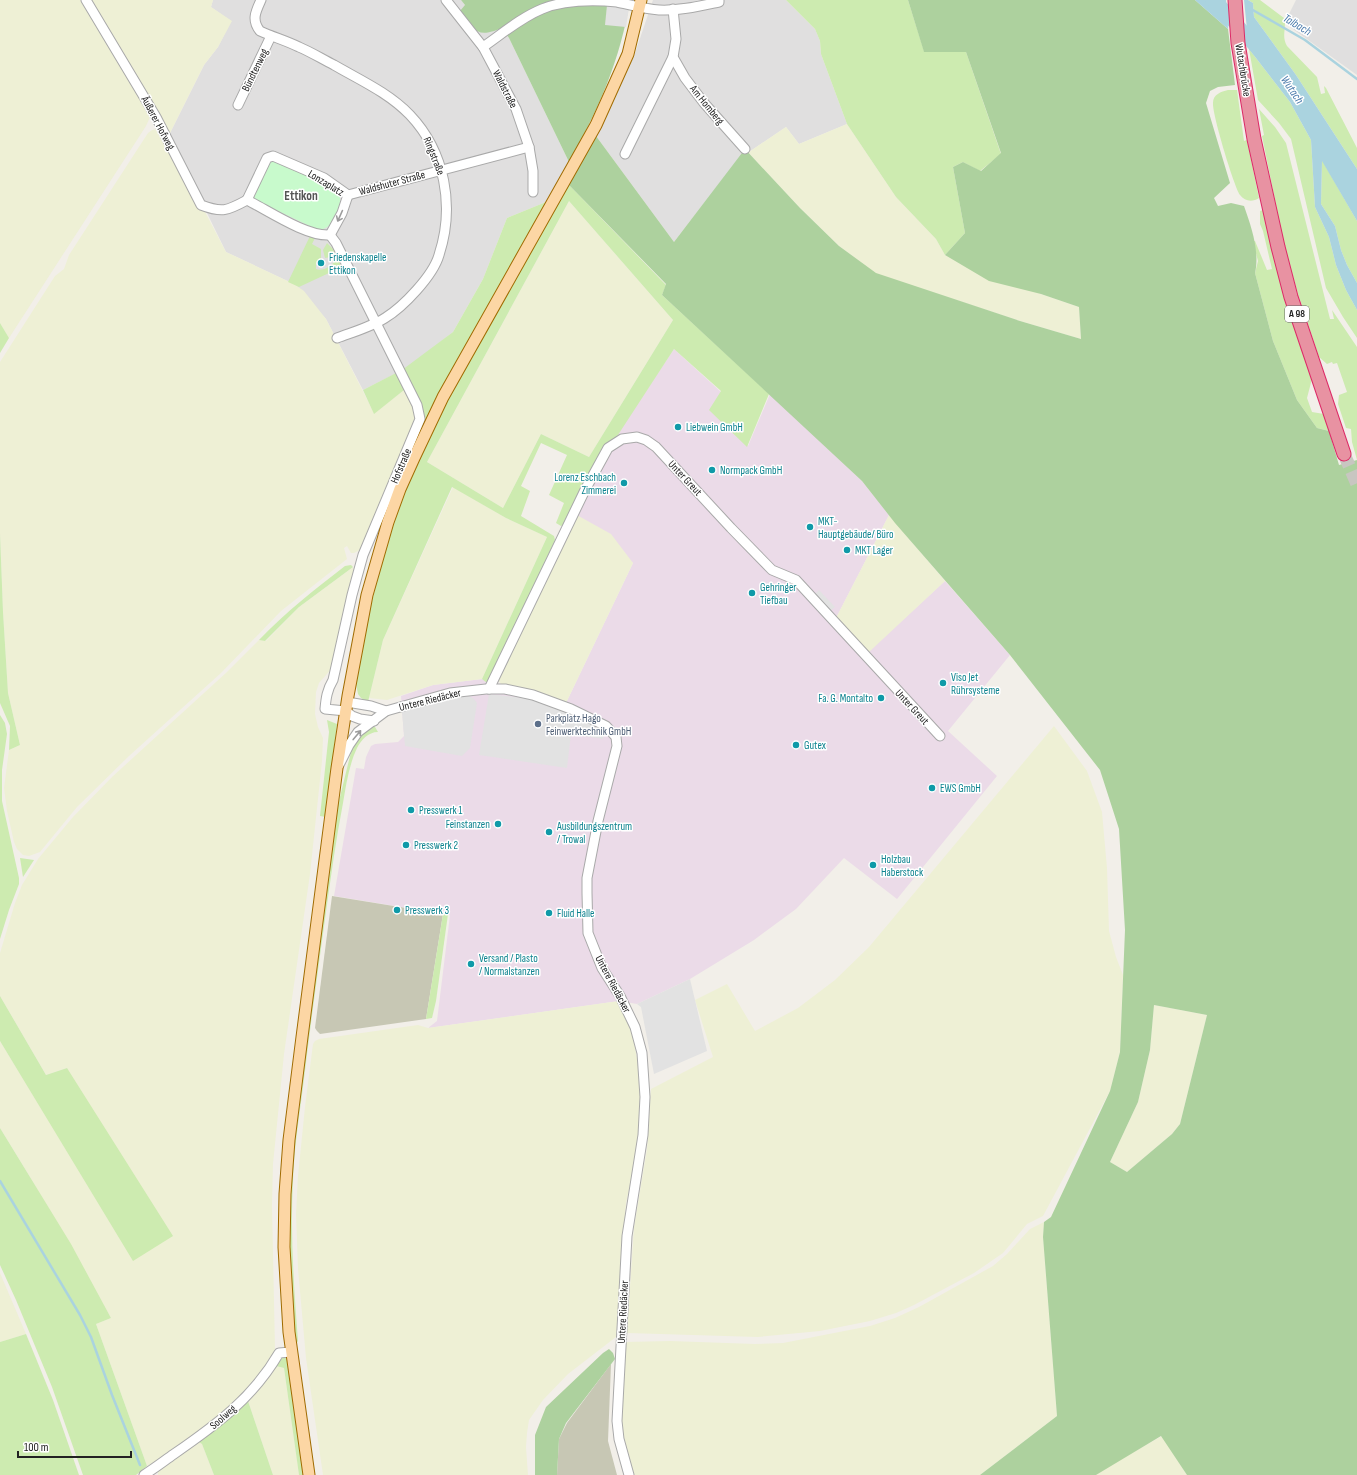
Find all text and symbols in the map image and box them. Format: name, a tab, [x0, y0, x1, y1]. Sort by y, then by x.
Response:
water label: Talbach	[1280, 11, 1314, 39]
street label: Wutachbrücke	[1232, 43, 1254, 97]
street label: Bündtenweg	[239, 46, 271, 94]
street label: Waldstraße	[490, 68, 520, 110]
water label: Wutach	[1277, 73, 1307, 107]
street label: Am Homberg	[686, 82, 727, 128]
street label: Äußerer Hofweg	[138, 93, 178, 153]
street label: Ringstraße	[421, 135, 447, 177]
street label: Lonzaplatz	[306, 167, 346, 199]
street label: Waldshuter Straße	[358, 168, 426, 198]
district label: Ettikon	[284, 188, 318, 204]
one-way arrow	[336, 209, 343, 221]
place label: Friedenskapelle Ettikon	[329, 251, 386, 277]
marker: Friedenskapelle Ettikon	[316, 258, 326, 268]
road number: A 98	[1285, 306, 1309, 322]
place label: Liebwein GmbH	[686, 421, 743, 434]
marker: Liebwein GmbH	[673, 422, 683, 432]
street label: Hofstraße	[388, 446, 414, 486]
street label: Unter Greut	[665, 458, 705, 499]
place label: Normpack GmbH	[720, 464, 782, 477]
marker: Normpack GmbH	[707, 465, 717, 475]
place label: Lorenz Eschbach Zimmerei	[554, 471, 616, 497]
marker: Lorenz Eschbach Zimmerei	[619, 478, 629, 488]
place label: MKT- Hauptgebäude/ Büro	[818, 515, 894, 541]
marker: MKT- Hauptgebäude/ Büro	[805, 522, 815, 532]
place label: MKT Lager	[855, 544, 893, 557]
marker: MKT Lager	[842, 545, 852, 555]
place label: Gehringer Tiefbau	[760, 581, 796, 607]
marker: Gehringer Tiefbau	[747, 588, 757, 598]
place label: Viso Jet Rührsysteme	[951, 671, 1000, 697]
marker: Viso Jet Rührsysteme	[938, 678, 948, 688]
street label: Untere Riedäcker	[398, 686, 462, 714]
street label: Unter Greut	[892, 687, 932, 728]
place label: Fa. G. Montalto	[818, 692, 873, 705]
marker: Fa. G. Montalto	[876, 693, 886, 703]
place label: Parkplatz Hago Feinwerktechnik GmbH	[546, 712, 631, 738]
marker: Parkplatz Hago Feinwerktechnik GmbH	[533, 719, 543, 729]
one-way arrow	[352, 730, 361, 741]
place label: Gutex	[804, 739, 826, 752]
marker: Gutex	[791, 740, 801, 750]
place label: EWS GmbH	[940, 782, 981, 795]
marker: EWS GmbH	[927, 783, 937, 793]
place label: Presswerk 1	[419, 804, 462, 817]
marker: Presswerk 1	[406, 805, 416, 815]
place label: Feinstanzen	[446, 818, 490, 831]
marker: Feinstanzen	[493, 819, 503, 829]
place label: Ausbildungszentrum / Trowal	[556, 820, 632, 846]
marker: Ausbildungszentrum / Trowal	[544, 827, 554, 837]
place label: Presswerk 2	[414, 839, 458, 852]
marker: Presswerk 2	[401, 840, 411, 850]
place label: Holzbau Haberstock	[881, 853, 924, 879]
marker: Holzbau Haberstock	[868, 860, 878, 870]
place label: Presswerk 3	[405, 904, 449, 917]
marker: Presswerk 3	[392, 905, 402, 915]
place label: Fluid Halle	[557, 907, 595, 920]
marker: Fluid Halle	[544, 908, 554, 918]
place label: Versand / Plasto / Normalstanzen	[479, 952, 540, 978]
street label: Untere Riedäcker	[592, 953, 634, 1015]
marker: Versand / Plasto / Normalstanzen	[466, 959, 476, 969]
street label: Untere Riedäcker	[615, 1280, 631, 1344]
street label: Soolweg	[207, 1402, 239, 1432]
scale bar	[18, 1433, 131, 1459]
text: 100 m	[24, 1440, 49, 1455]

